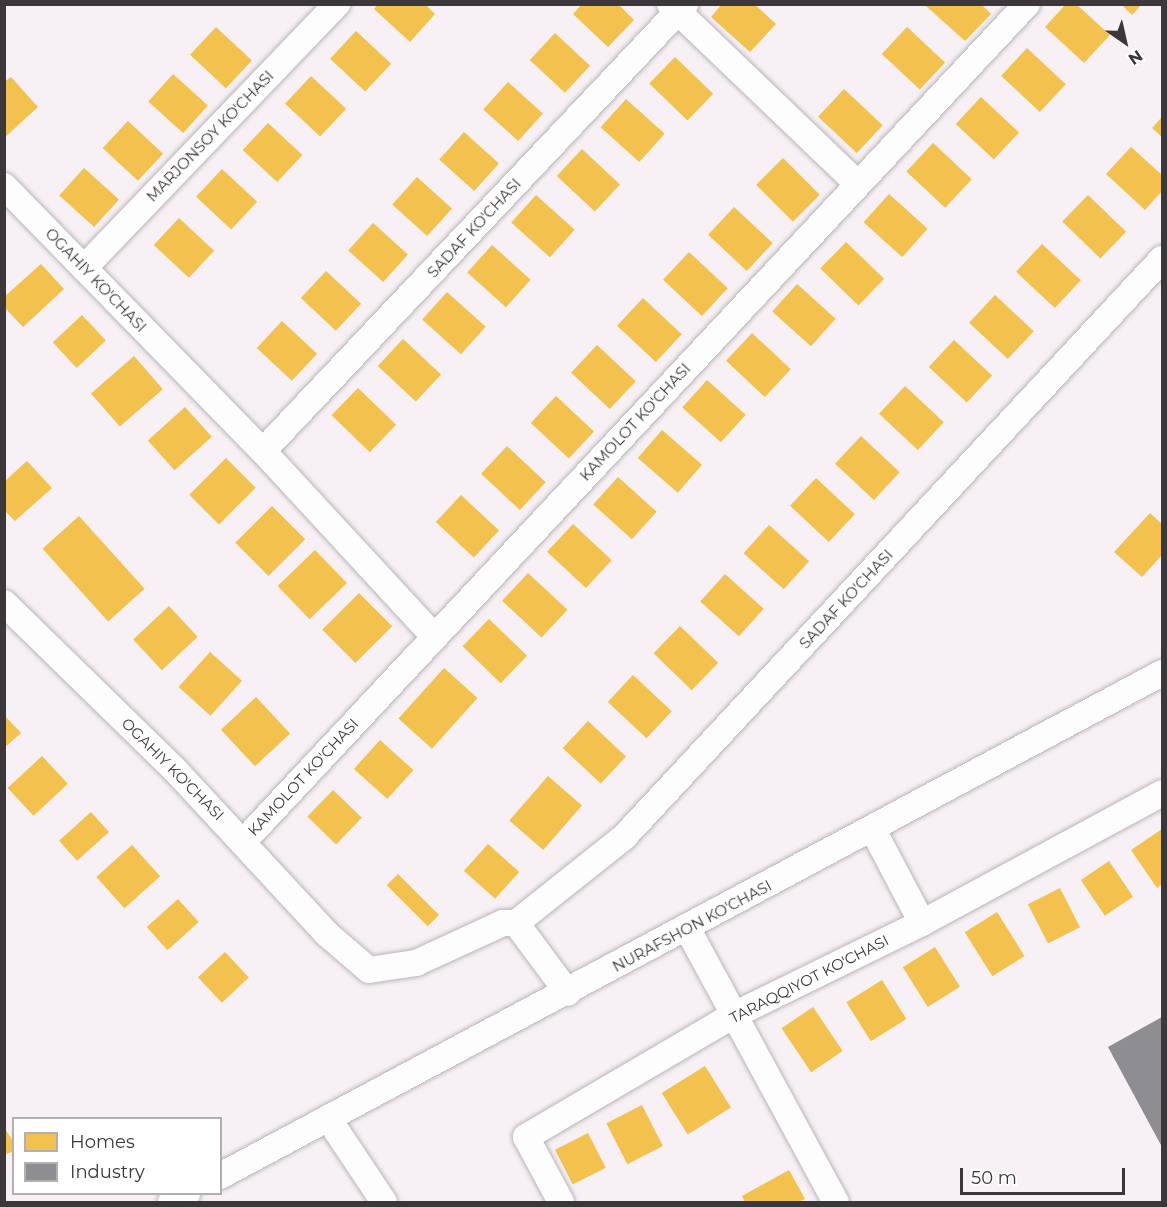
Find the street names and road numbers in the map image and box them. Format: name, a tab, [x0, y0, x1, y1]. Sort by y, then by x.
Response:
street label: MARJONSOY KO'CHASI	[143, 67, 277, 205]
street label: SADAF KO'CHASI	[423, 175, 525, 281]
street label: OGAHIY KO'CHASI	[42, 224, 150, 336]
street label: KAMOLOT KO'CHASI	[576, 360, 694, 484]
street label: SADAF KO'CHASI	[795, 546, 897, 652]
street label: OGAHIY KO'CHASI	[118, 714, 228, 824]
street label: KAMOLOT KO'CHASI	[244, 715, 362, 839]
street label: NURAFSHON KO'CHASI	[609, 876, 775, 976]
street label: TARAQQIYOT KO'CHASI	[726, 931, 892, 1027]

